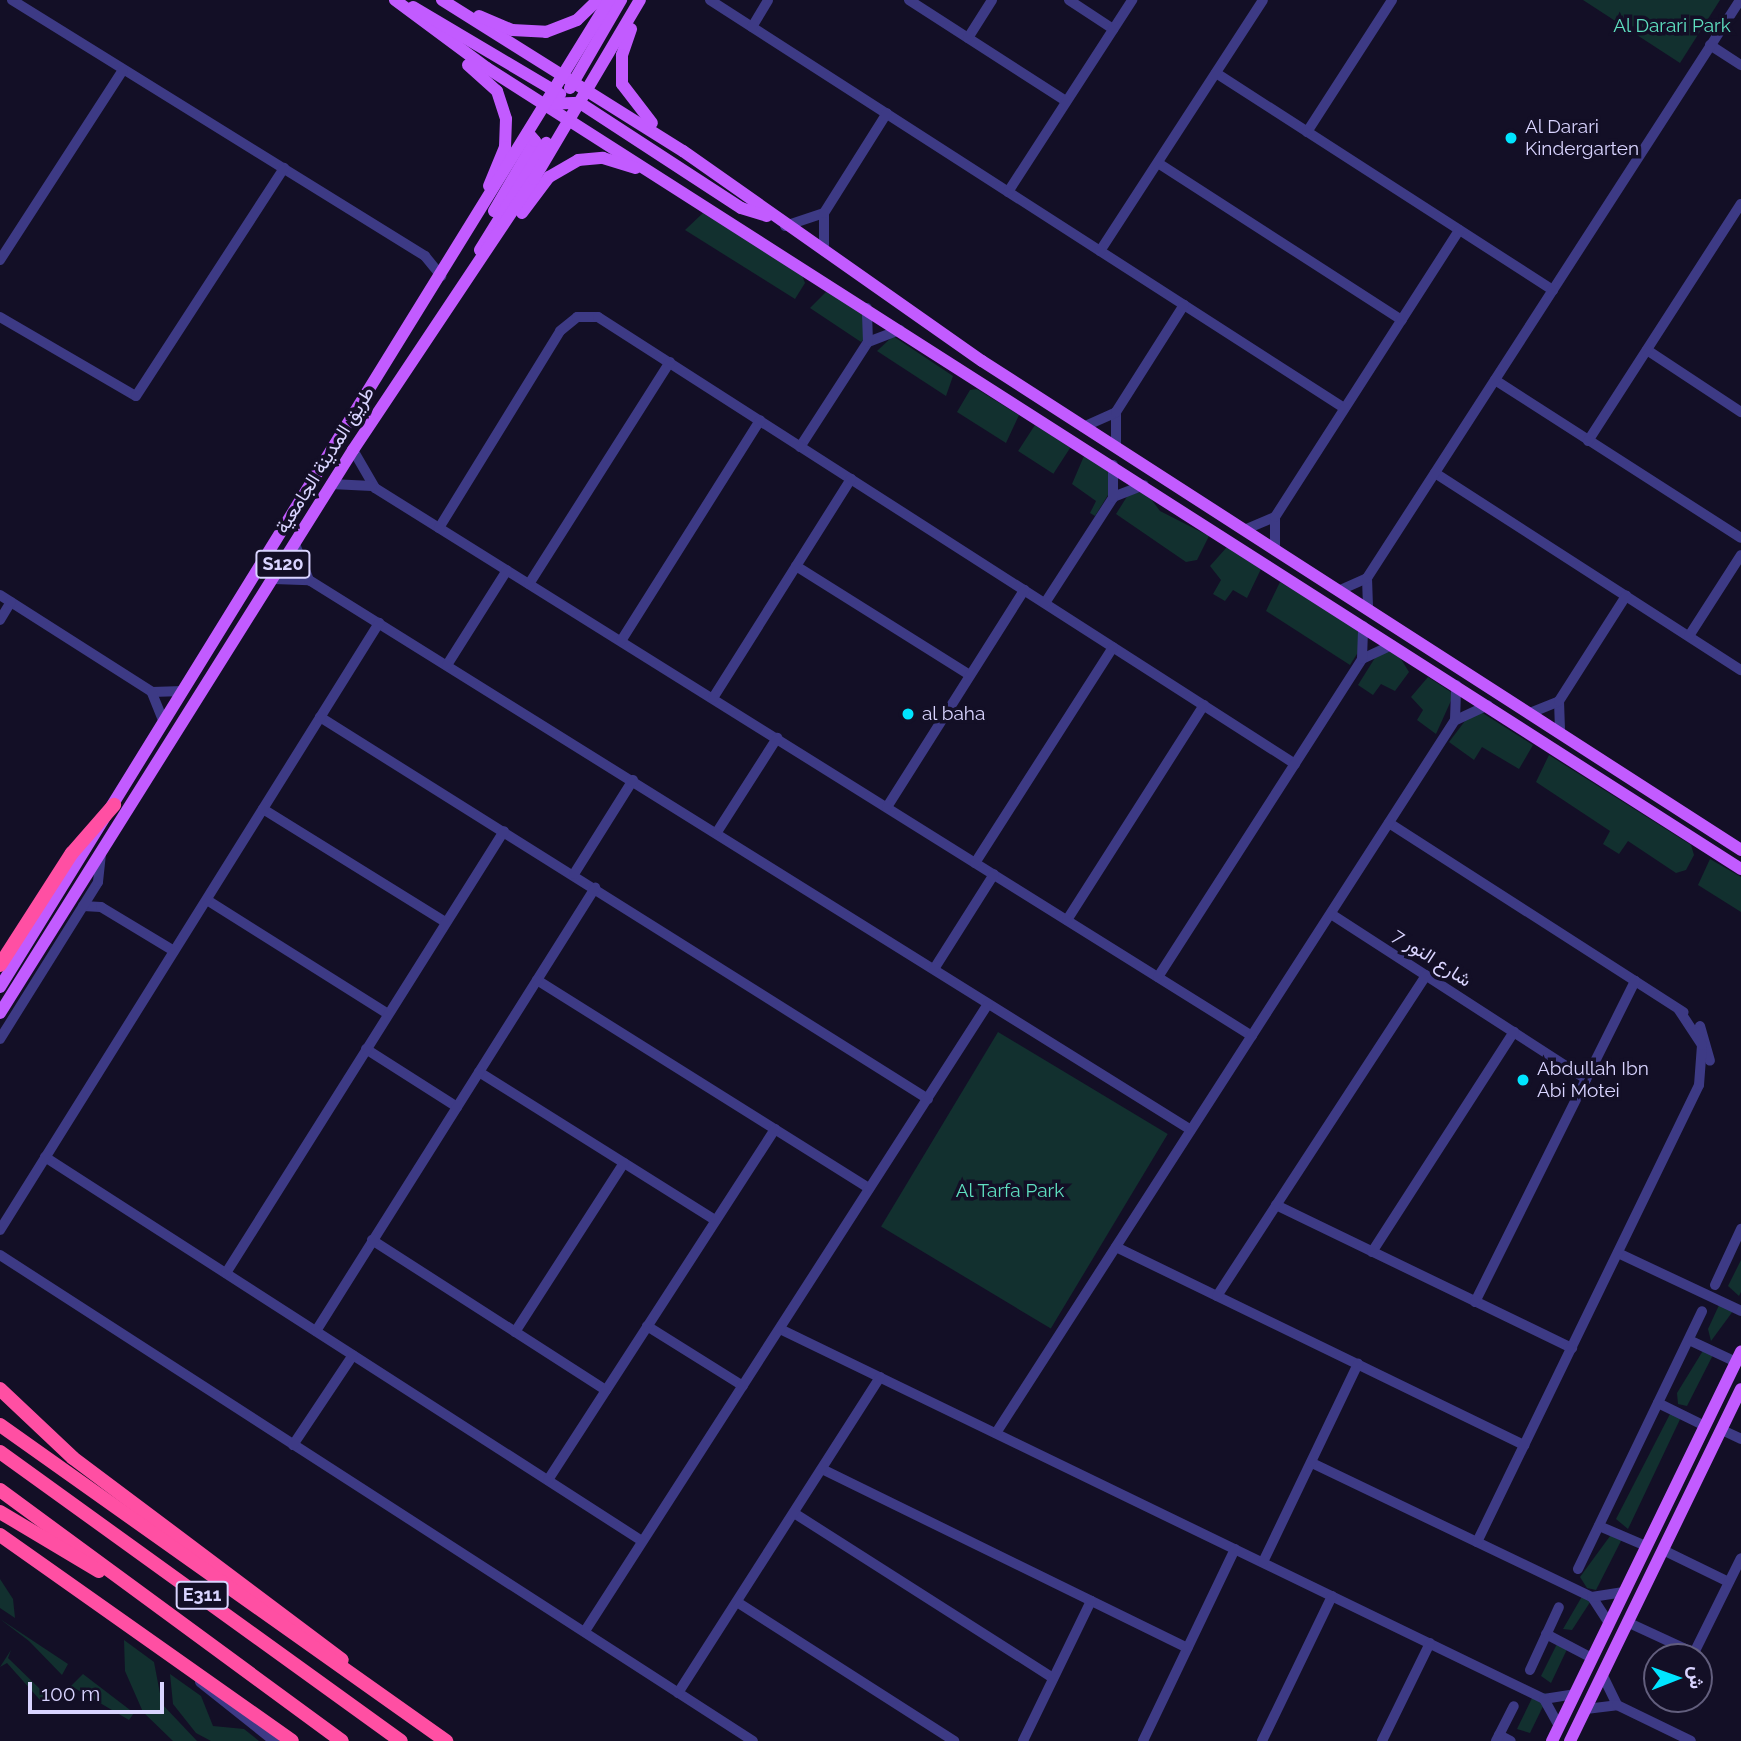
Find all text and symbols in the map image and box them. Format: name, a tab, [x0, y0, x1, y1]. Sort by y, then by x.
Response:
park label: Al Darari Park	[1613, 15, 1731, 37]
place label: Al Darari Kindergarten	[1525, 116, 1639, 160]
marker: Al Darari Kindergarten	[1503, 130, 1519, 146]
street label: طريق المدينة الجامعية	[271, 382, 379, 538]
road number: S120	[255, 550, 311, 578]
place label: al baha	[922, 703, 986, 725]
marker: al baha	[900, 706, 916, 722]
street label: شارع النور 7	[1388, 924, 1476, 992]
place label: Abdullah Ibn Abi Motei	[1537, 1058, 1649, 1102]
marker: Abdullah Ibn Abi Motei	[1515, 1072, 1531, 1088]
park label: Al Tarfa Park	[955, 1180, 1065, 1202]
road number: E311	[174, 1580, 230, 1610]
north arrow	[1643, 1643, 1713, 1713]
text: ش	[1686, 1666, 1708, 1689]
scale bar	[32, 1668, 168, 1712]
text: 100 m	[41, 1681, 100, 1706]

